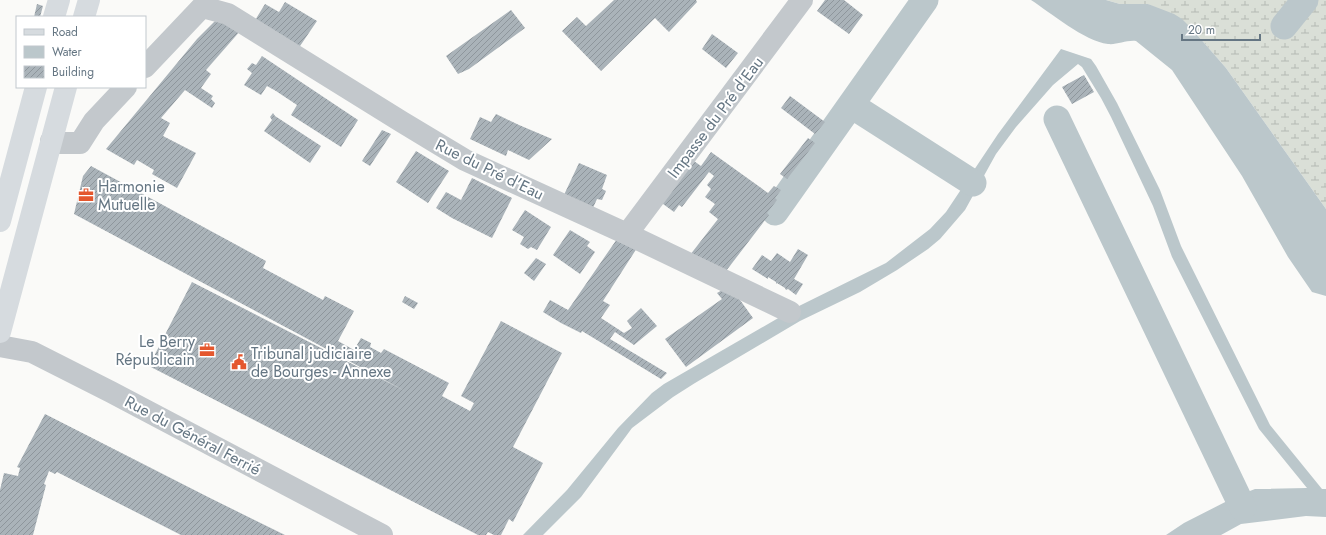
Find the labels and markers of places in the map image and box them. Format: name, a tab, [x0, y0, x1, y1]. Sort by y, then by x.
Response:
place label: Harmonie Mutuelle	[98, 175, 165, 216]
office icon: Harmonie Mutuelle	[77, 186, 95, 204]
place label: Le Berry Républicain	[115, 330, 196, 371]
office icon: Le Berry Républicain	[198, 341, 216, 359]
place label: Tribunal judiciaire de Bourges - Annexe	[251, 342, 391, 383]
public building icon: Tribunal judiciaire de Bourges - Annexe	[230, 353, 248, 371]

